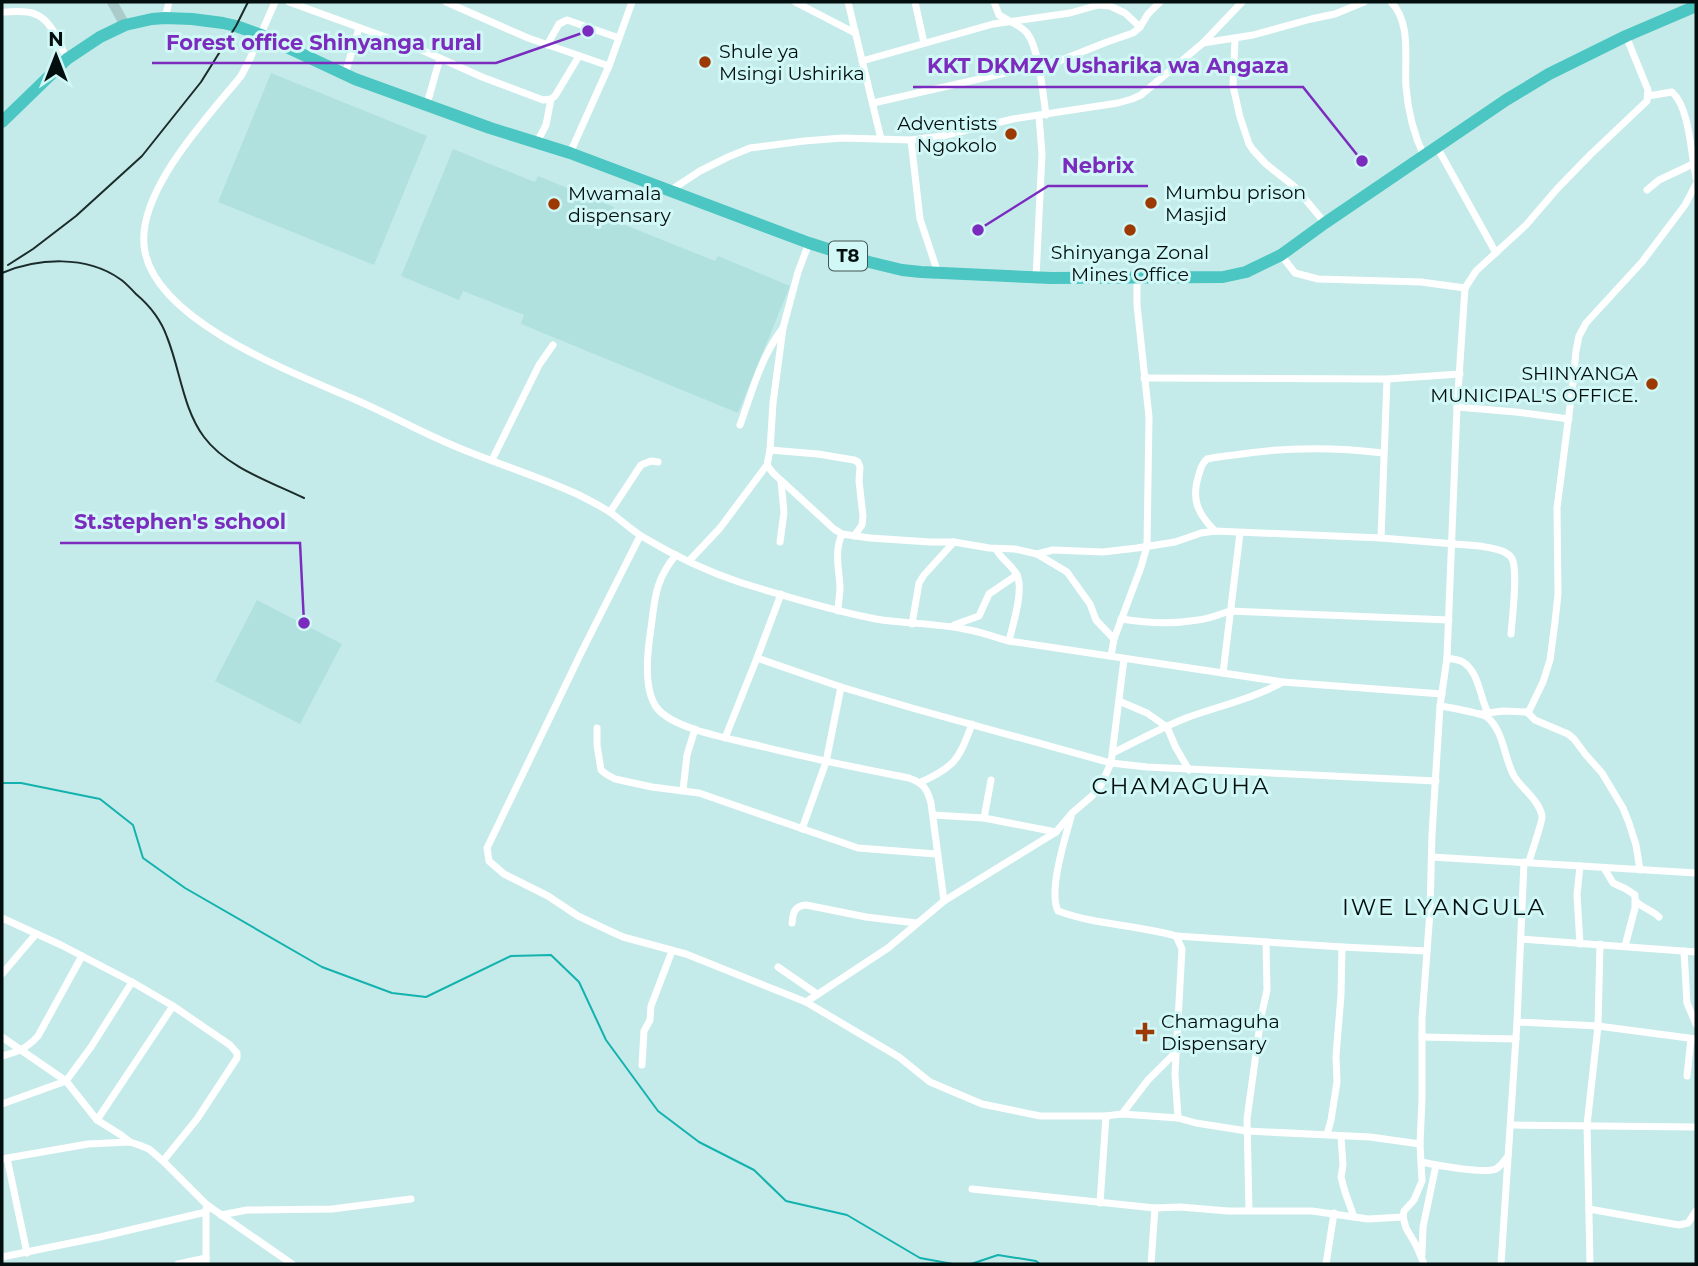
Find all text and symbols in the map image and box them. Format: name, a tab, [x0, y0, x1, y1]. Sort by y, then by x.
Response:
north arrow	[21, 21, 91, 91]
callout: Forest office Shinyanga rural	[152, 21, 496, 63]
text: N	[48, 28, 64, 51]
text: Forest office Shinyanga rural	[166, 30, 482, 55]
place label: Shule ya Msingi Ushirika	[719, 40, 865, 85]
callout: KKT DKMZV Usharika wa Angaza	[913, 45, 1303, 87]
text: KKT DKMZV Usharika wa Angaza	[927, 53, 1289, 78]
marker: Shule ya Msingi Ushirika	[697, 54, 713, 70]
place label: Adventists Ngokolo	[897, 112, 997, 157]
marker: Adventists Ngokolo	[1003, 126, 1019, 142]
callout: Nebrix	[1048, 144, 1148, 186]
text: Nebrix	[1062, 153, 1135, 178]
place label: Mumbu prison Masjid	[1165, 181, 1306, 226]
place label: Mwamala dispensary	[568, 182, 671, 227]
marker: Mumbu prison Masjid	[1143, 195, 1159, 211]
marker: Mwamala dispensary	[546, 196, 562, 212]
marker: Shinyanga Zonal Mines Office	[1122, 222, 1138, 238]
place label: Shinyanga Zonal Mines Office	[1051, 241, 1209, 286]
road number: T8	[829, 242, 867, 270]
place label: SHINYANGA MUNICIPAL'S OFFICE.	[1430, 362, 1638, 407]
marker: SHINYANGA MUNICIPAL'S OFFICE.	[1644, 376, 1660, 392]
callout: St.stephen's school	[60, 501, 300, 543]
text: St.stephen's school	[74, 509, 286, 534]
district label: CHAMAGUHA	[1092, 772, 1270, 800]
district label: IWE LYANGULA	[1342, 893, 1546, 921]
place label: Chamaguha Dispensary	[1161, 1010, 1280, 1055]
marker: Chamaguha Dispensary	[1135, 1022, 1155, 1042]

